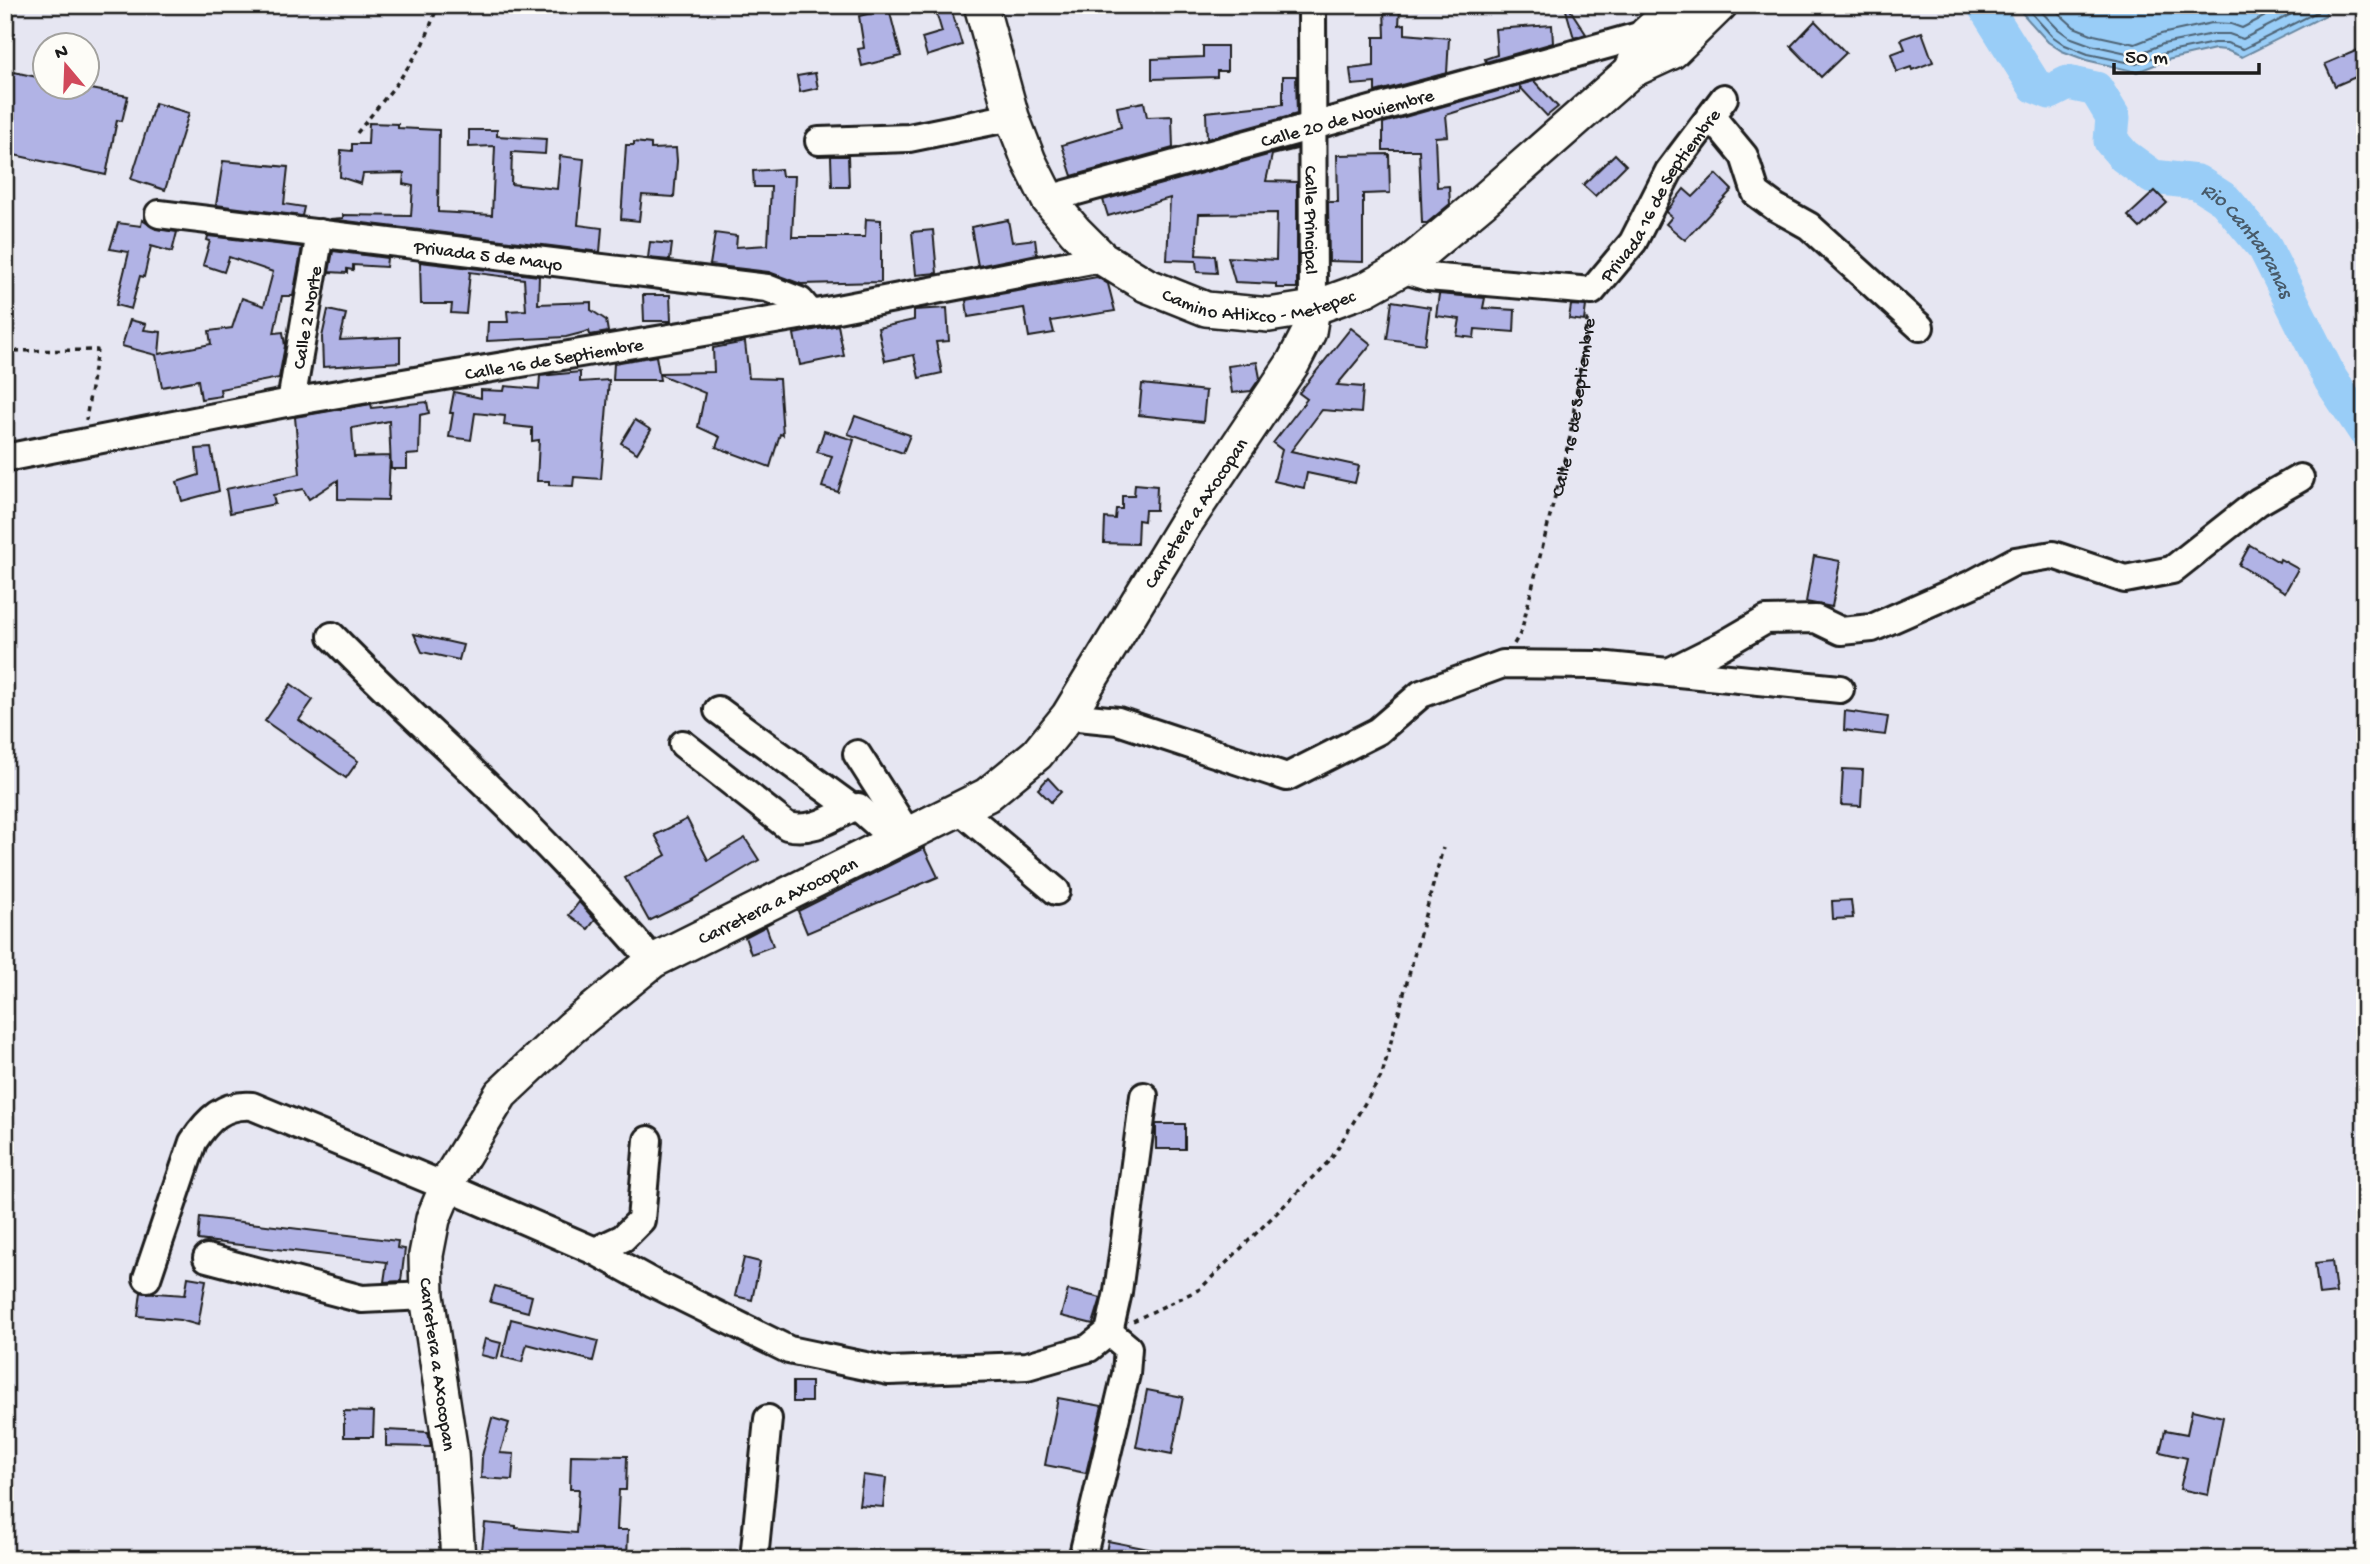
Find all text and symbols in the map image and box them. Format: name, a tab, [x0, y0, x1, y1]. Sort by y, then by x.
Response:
north arrow	[32, 32, 102, 102]
scale bar	[2114, 32, 2260, 76]
text: N	[52, 40, 71, 66]
text: 50 m	[2125, 47, 2168, 72]
street label: Calle 20 de Noviembre	[1259, 85, 1437, 155]
street label: Privada 16 de Septiembre	[1596, 105, 1727, 289]
street label: Calle Principal	[1298, 166, 1321, 274]
water label: Rio Cantarranas	[2195, 179, 2298, 305]
street label: Privada 5 de Mayo	[412, 237, 564, 278]
street label: Calle 2 Norte	[289, 264, 329, 371]
street label: Camino Atlixco - Metepec	[1161, 278, 1357, 300]
text: Camino Atlixco - Metepec	[1158, 285, 1359, 330]
street label: Calle 16 de Septiembre	[1548, 317, 1602, 499]
street label: Calle 16 de Septiembre	[463, 335, 646, 387]
street label: Carretera a Axocopan	[1140, 434, 1255, 594]
street label: Carretera a Axocopan	[695, 853, 862, 952]
street label: Carretera a Axocopan	[412, 1276, 459, 1453]

